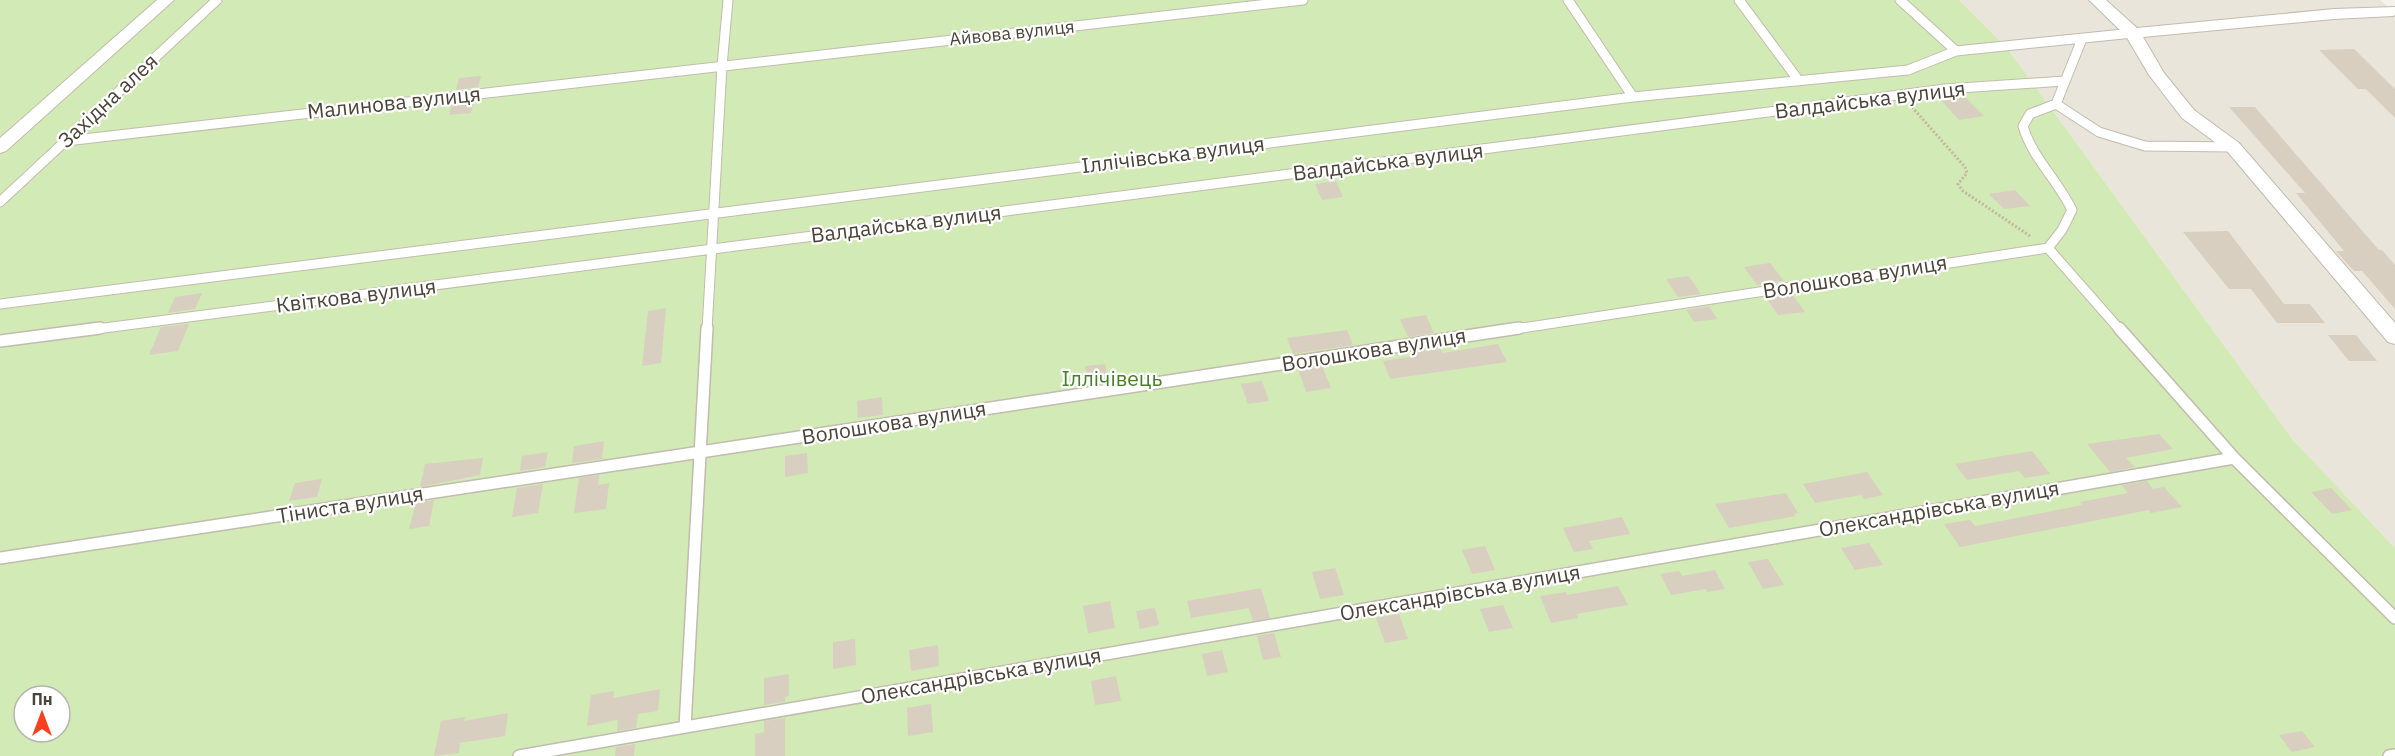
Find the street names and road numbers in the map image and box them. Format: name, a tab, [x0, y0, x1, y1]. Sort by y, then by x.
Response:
street label: Айвова вулиця	[948, 14, 1076, 51]
street label: Західна алея	[51, 47, 163, 154]
street label: Валдайська вулиця	[1773, 73, 1967, 125]
street label: Малинова вулиця	[306, 79, 482, 125]
street label: Іллічівська вулиця	[1080, 129, 1266, 179]
street label: Валдайська вулиця	[1291, 135, 1485, 187]
street label: Валдайська вулиця	[809, 197, 1003, 249]
street label: Волошкова вулиця	[1761, 248, 1949, 304]
street label: Квіткова вулиця	[274, 271, 438, 319]
street label: Волошкова вулиця	[1280, 321, 1468, 377]
street label: Волошкова вулиця	[800, 394, 988, 450]
street label: Олександрівська вулиця	[1816, 473, 2061, 543]
street label: Тіниста вулиця	[274, 479, 425, 529]
street label: Олександрівська вулиця	[1337, 557, 1582, 627]
street label: Олександрівська вулиця	[858, 640, 1103, 710]

